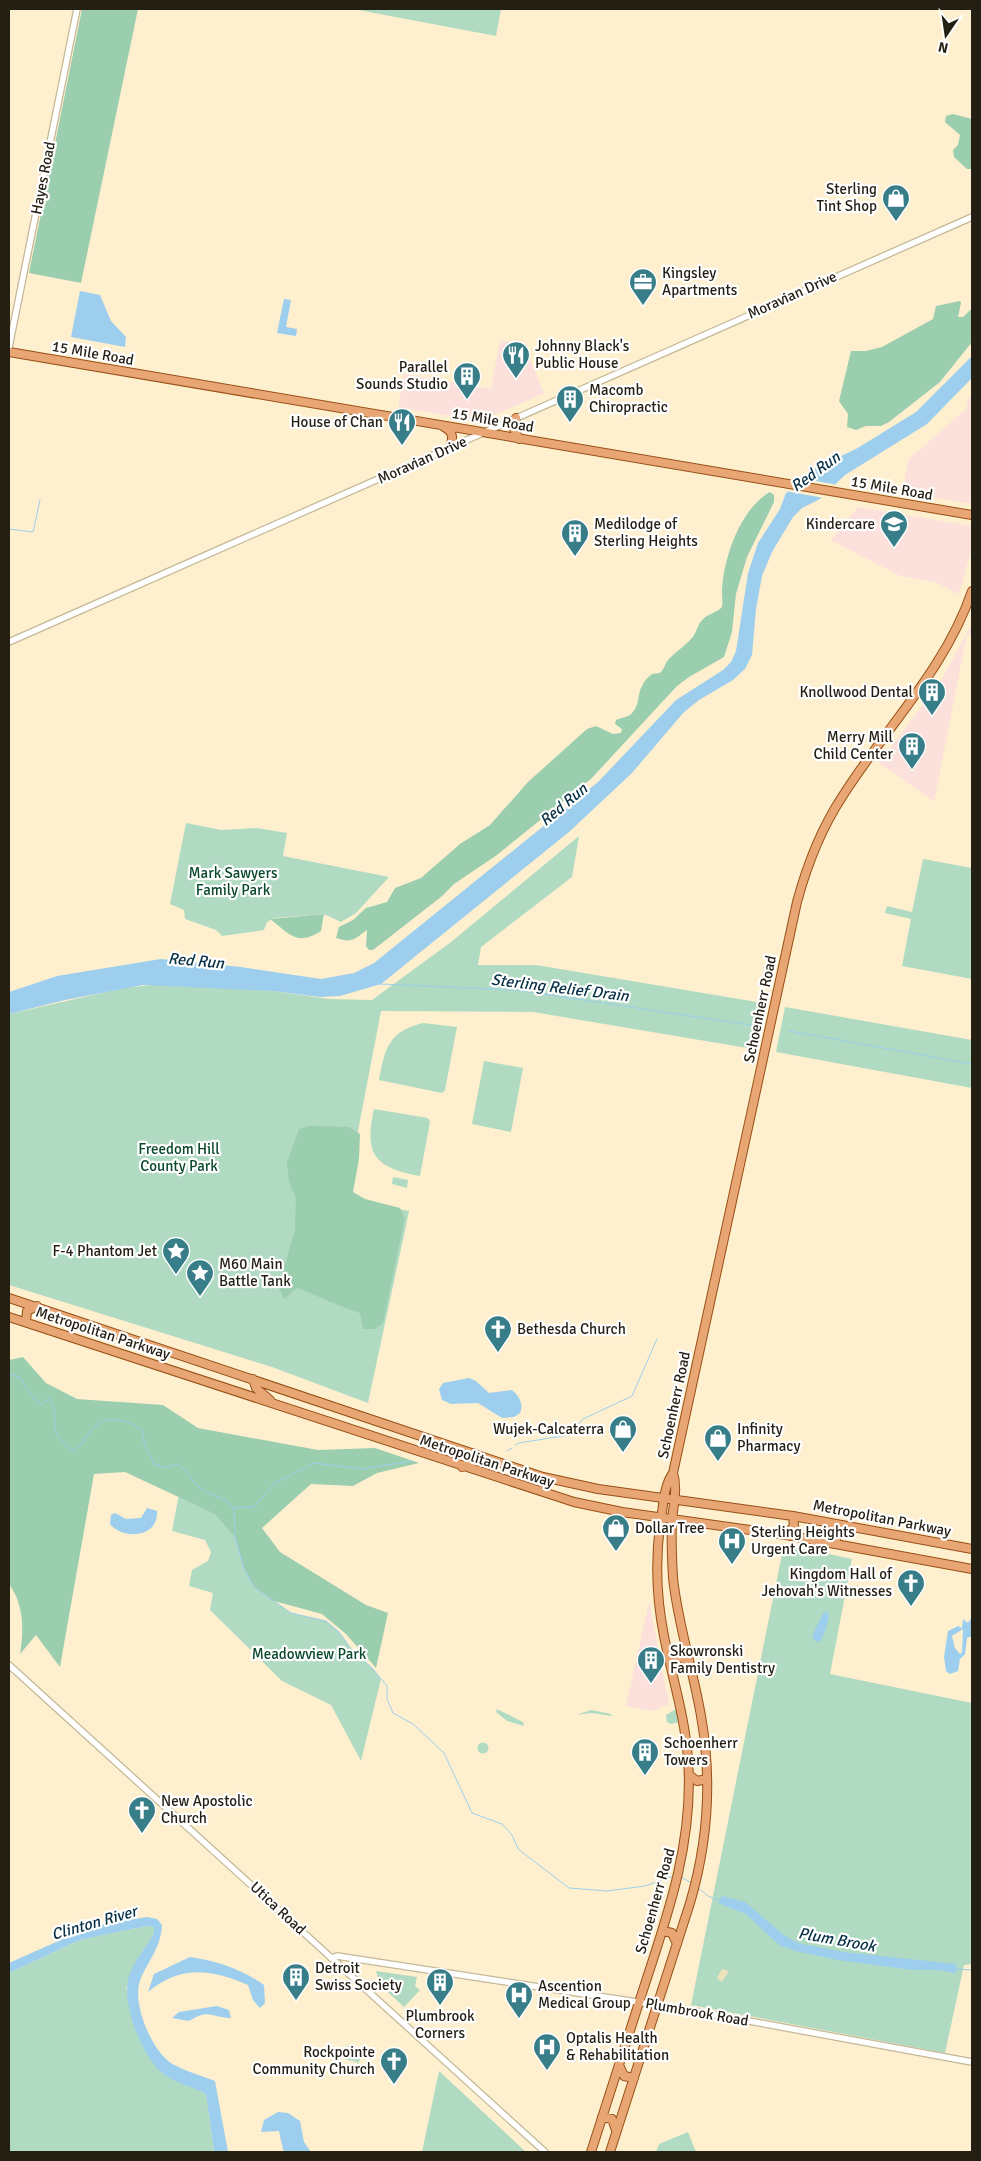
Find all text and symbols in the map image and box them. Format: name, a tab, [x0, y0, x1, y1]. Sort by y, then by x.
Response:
north arrow	[921, 10, 971, 60]
text: N	[937, 38, 950, 57]
street label: Hayes Road	[27, 140, 59, 216]
place label: Sterling Tint Shop	[817, 180, 877, 215]
shop icon: Sterling Tint Shop	[881, 183, 911, 222]
place label: Kingsley Apartments	[662, 264, 738, 299]
office icon: Kingsley Apartments	[628, 267, 658, 306]
street label: Moravian Drive	[744, 267, 840, 323]
street label: 15 Mile Road	[51, 337, 135, 369]
place label: Johnny Black's Public House	[535, 337, 630, 372]
restaurant icon: Johnny Black's Public House	[501, 340, 531, 379]
place label: Parallel Sounds Studio	[356, 358, 448, 393]
building icon: Parallel Sounds Studio	[452, 361, 482, 400]
place label: Macomb Chiropractic	[589, 381, 668, 416]
building icon: Macomb Chiropractic	[555, 384, 585, 423]
street label: 15 Mile Road	[451, 404, 535, 436]
restaurant icon: House of Chan	[387, 407, 417, 446]
place label: House of Chan	[290, 413, 383, 431]
street label: Moravian Drive	[374, 432, 470, 488]
water label: Red Run	[787, 446, 845, 496]
street label: 15 Mile Road	[850, 472, 934, 504]
school or university icon: Kindercare	[879, 509, 909, 548]
place label: Medilodge of Sterling Heights	[594, 515, 698, 550]
place label: Kindercare	[806, 515, 875, 533]
building icon: Medilodge of Sterling Heights	[560, 518, 590, 557]
building icon: Knollwood Dental	[917, 677, 947, 716]
place label: Knollwood Dental	[799, 683, 913, 701]
place label: Merry Mill Child Center	[813, 728, 893, 763]
building icon: Merry Mill Child Center	[897, 731, 927, 770]
water label: Red Run	[536, 778, 593, 830]
park label: Mark Sawyers Family Park	[188, 864, 278, 899]
water label: Red Run	[167, 949, 226, 974]
street label: Schoenherr Road	[740, 954, 780, 1064]
water label: Sterling Relief Drain	[490, 970, 631, 1007]
park label: Freedom Hill County Park	[138, 1140, 220, 1175]
place icon: F-4 Phantom Jet	[161, 1236, 191, 1275]
place label: F-4 Phantom Jet	[52, 1242, 157, 1260]
place label: M60 Main Battle Tank	[219, 1255, 291, 1290]
place icon: M60 Main Battle Tank	[185, 1258, 215, 1297]
street label: Metropolitan Parkway	[34, 1303, 172, 1363]
church icon: Bethesda Church	[483, 1314, 513, 1353]
place label: Bethesda Church	[517, 1320, 626, 1338]
street label: Schoenherr Road	[654, 1350, 694, 1460]
shop icon: Wujek-Calcaterra	[608, 1414, 638, 1453]
place label: Wujek-Calcaterra	[493, 1420, 604, 1438]
place label: Infinity Pharmacy	[737, 1420, 800, 1455]
shop icon: Infinity Pharmacy	[703, 1423, 733, 1462]
street label: Metropolitan Parkway	[418, 1431, 556, 1491]
street label: Metropolitan Parkway	[811, 1496, 953, 1540]
shop icon: Dollar Tree	[601, 1513, 631, 1552]
place label: Dollar Tree	[635, 1519, 705, 1537]
place label: Sterling Heights Urgent Care	[751, 1523, 855, 1558]
hospital icon: Sterling Heights Urgent Care	[717, 1526, 747, 1565]
place label: Kingdom Hall of Jehovah's Witnesses	[762, 1565, 893, 1600]
church icon: Kingdom Hall of Jehovah's Witnesses	[896, 1568, 926, 1607]
place label: Skowronski Family Dentistry	[670, 1642, 775, 1677]
park label: Meadowview Park	[252, 1645, 367, 1663]
building icon: Skowronski Family Dentistry	[636, 1645, 666, 1684]
place label: Schoenherr Towers	[664, 1734, 738, 1769]
building icon: Schoenherr Towers	[630, 1737, 660, 1776]
place label: New Apostolic Church	[161, 1792, 253, 1827]
church icon: New Apostolic Church	[127, 1795, 157, 1834]
street label: Schoenherr Road	[631, 1846, 679, 1956]
street label: Utica Road	[246, 1878, 310, 1938]
water label: Clinton River	[49, 1901, 141, 1945]
water label: Plum Brook	[797, 1923, 879, 1957]
place label: Detroit Swiss Society	[315, 1959, 402, 1994]
building icon: Detroit Swiss Society	[281, 1962, 311, 2001]
building icon: Plumbrook Corners	[425, 1967, 455, 2006]
place label: Ascention Medical Group	[538, 1977, 631, 2012]
hospital icon: Ascention Medical Group	[504, 1980, 534, 2019]
street label: Plumbrook Road	[644, 1994, 750, 2030]
place label: Plumbrook Corners	[405, 2007, 475, 2042]
place label: Optalis Health & Rehabilitation	[566, 2029, 669, 2064]
hospital icon: Optalis Health & Rehabilitation	[532, 2032, 562, 2071]
place label: Rockpointe Community Church	[252, 2043, 375, 2078]
church icon: Rockpointe Community Church	[379, 2046, 409, 2085]

